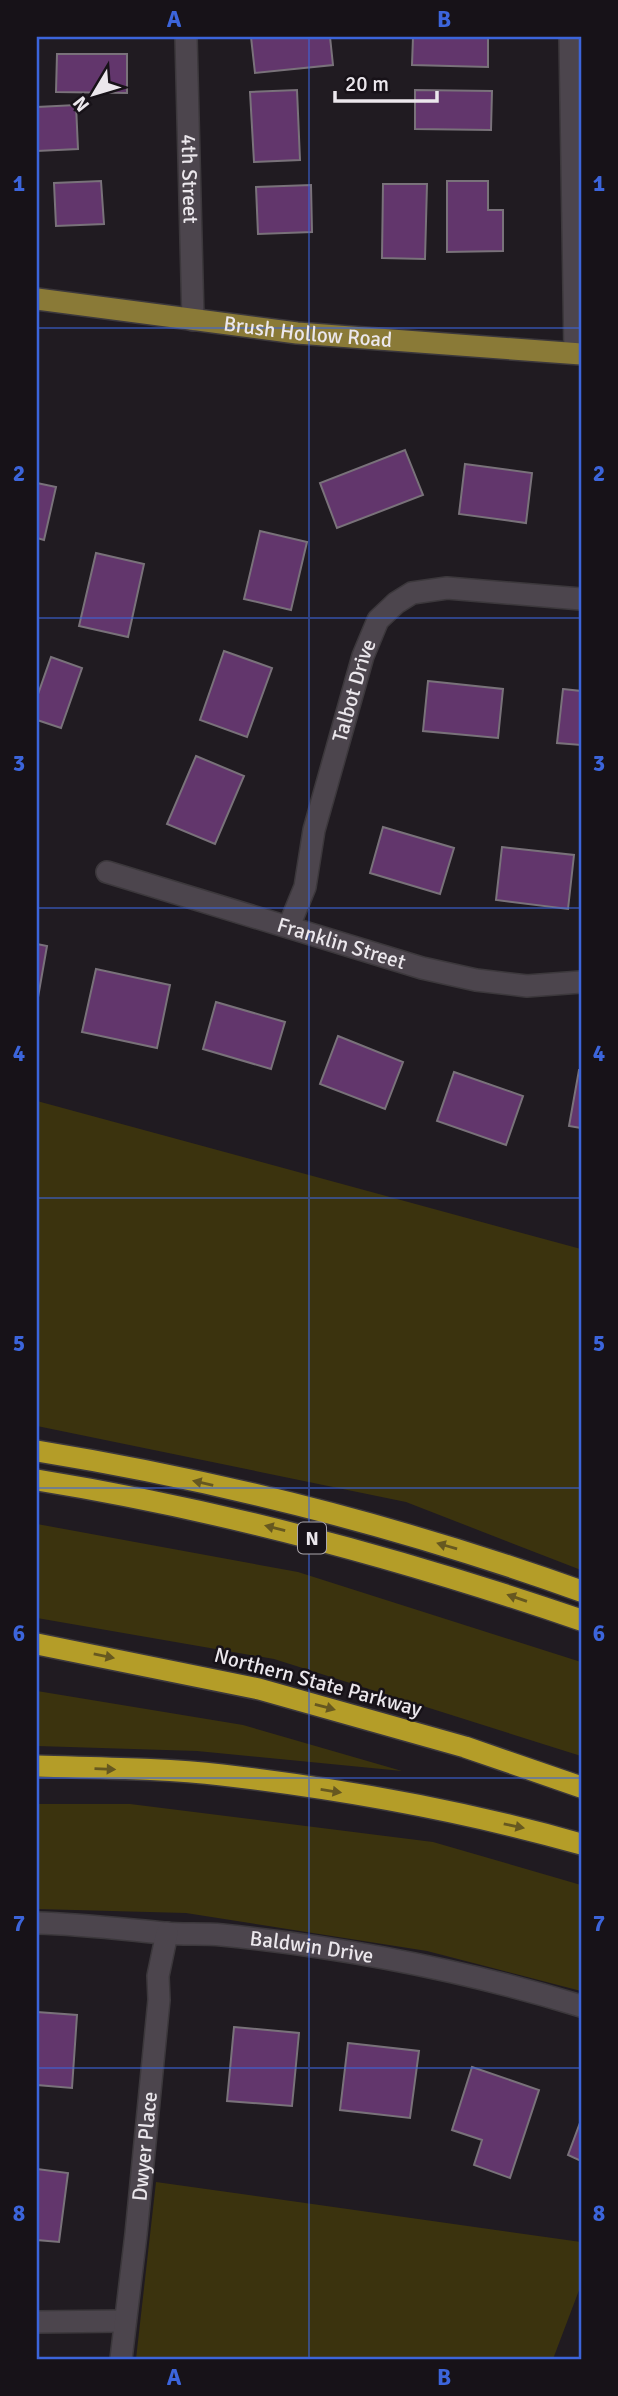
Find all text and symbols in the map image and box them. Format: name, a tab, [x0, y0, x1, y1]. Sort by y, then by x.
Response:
text: A	[167, 5, 182, 34]
text: B	[437, 5, 451, 34]
north arrow	[60, 60, 130, 130]
scale bar	[335, 60, 436, 104]
text: 20 m	[345, 71, 389, 97]
text: N	[68, 91, 95, 116]
street label: 4th Street	[175, 134, 204, 224]
text: 1	[13, 169, 25, 198]
text: 1	[593, 169, 605, 198]
street label: Brush Hollow Road	[222, 311, 393, 353]
text: 2	[13, 459, 25, 488]
text: 2	[593, 459, 605, 488]
street label: Talbot Drive	[326, 635, 382, 745]
text: 3	[13, 749, 25, 778]
text: 3	[593, 749, 605, 778]
street label: Franklin Street	[274, 912, 409, 975]
text: 4	[13, 1039, 25, 1068]
text: 4	[593, 1039, 605, 1068]
text: 5	[13, 1329, 25, 1358]
text: 5	[593, 1329, 605, 1358]
one-way arrow	[192, 1477, 214, 1488]
one-way arrow	[264, 1522, 286, 1533]
road number: N	[298, 1522, 326, 1554]
one-way arrow	[436, 1541, 457, 1551]
one-way arrow	[506, 1592, 527, 1603]
text: 6	[13, 1619, 25, 1648]
text: 6	[593, 1619, 605, 1648]
street label: Northern State Parkway	[211, 1642, 425, 1722]
one-way arrow	[93, 1651, 115, 1662]
one-way arrow	[315, 1702, 337, 1713]
one-way arrow	[94, 1763, 116, 1774]
one-way arrow	[320, 1786, 342, 1797]
one-way arrow	[503, 1821, 525, 1832]
text: 7	[13, 1909, 25, 1938]
text: 7	[593, 1909, 605, 1938]
street label: Baldwin Drive	[248, 1925, 376, 1969]
street label: Dwyer Place	[126, 2090, 163, 2202]
text: 8	[13, 2199, 25, 2228]
text: 8	[593, 2199, 605, 2228]
text: A	[167, 2363, 182, 2392]
text: B	[437, 2363, 451, 2392]

